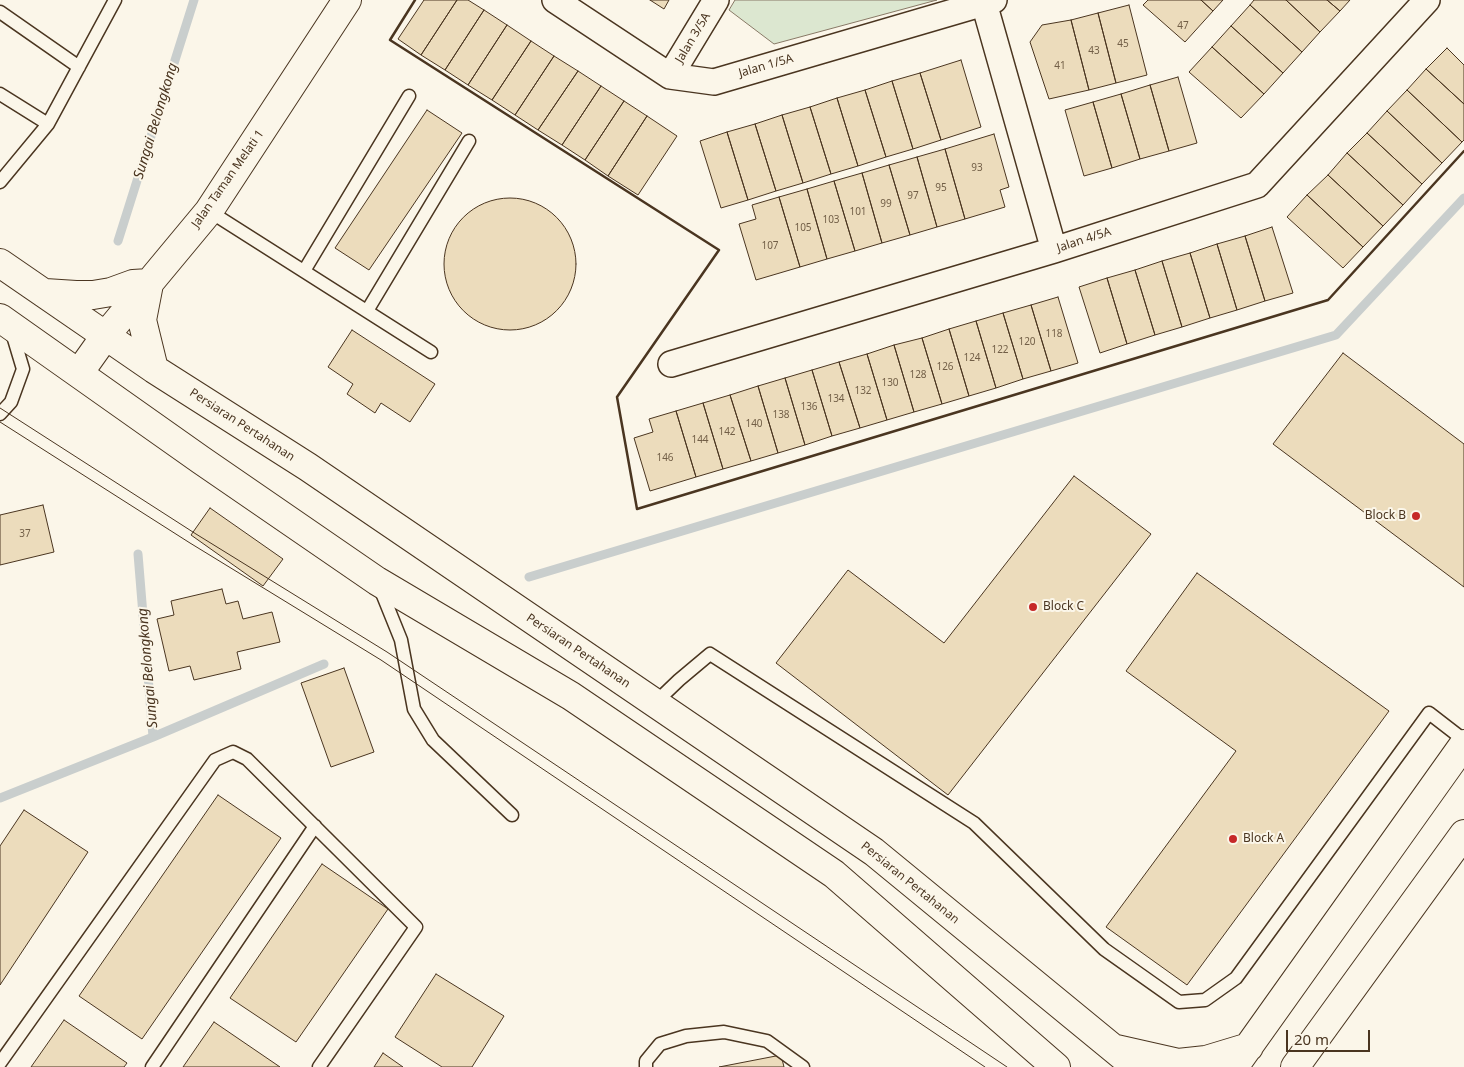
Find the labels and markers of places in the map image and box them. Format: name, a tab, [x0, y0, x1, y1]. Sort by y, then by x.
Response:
place label: Block B	[1365, 509, 1406, 523]
marker: Block B	[1410, 510, 1422, 522]
place label: Block C	[1043, 600, 1084, 614]
marker: Block C	[1027, 601, 1039, 613]
place label: Block A	[1243, 832, 1284, 846]
marker: Block A	[1227, 833, 1239, 845]

